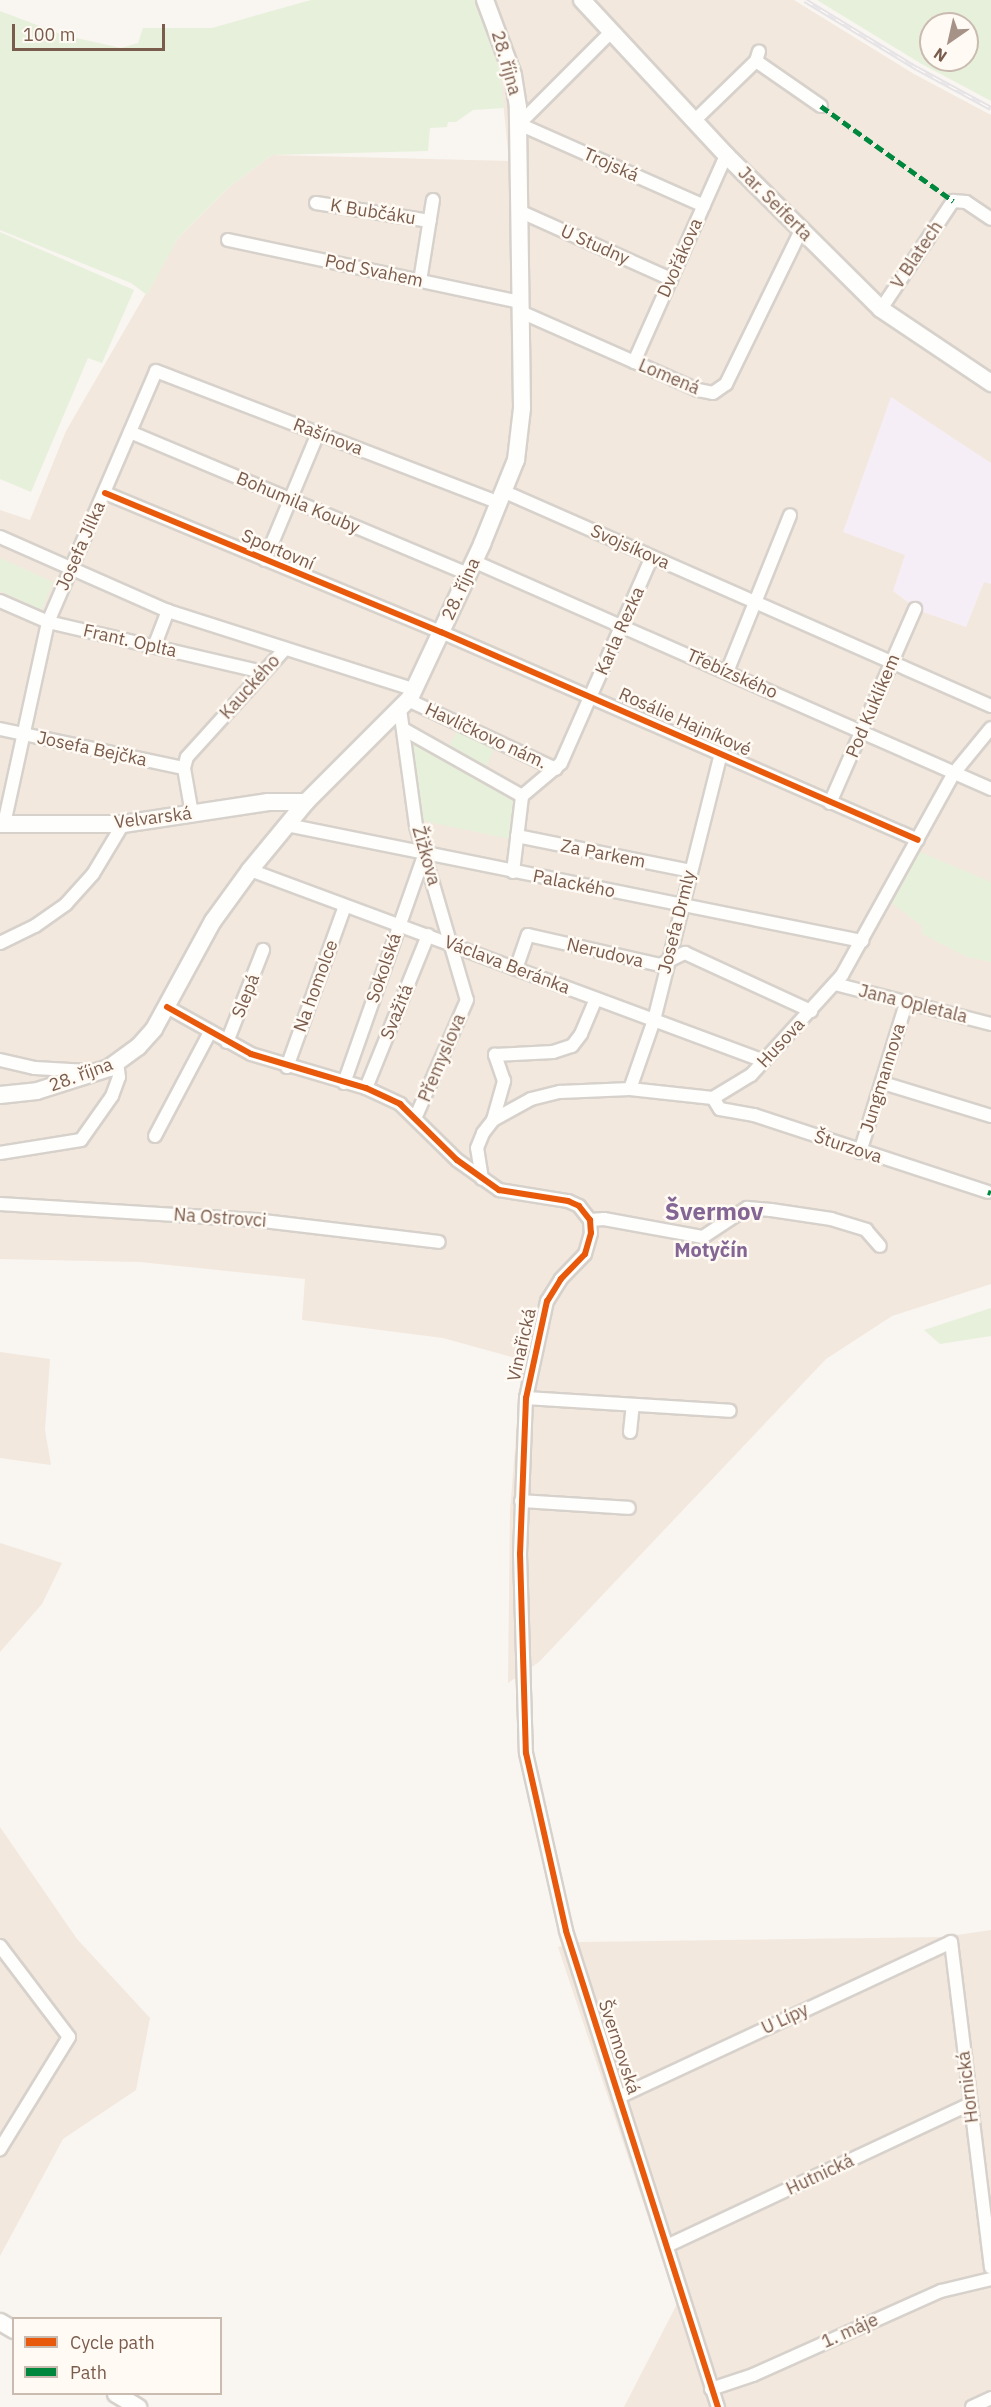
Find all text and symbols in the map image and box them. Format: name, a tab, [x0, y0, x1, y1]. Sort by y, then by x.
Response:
scale bar	[15, 12, 168, 50]
north arrow	[919, 12, 979, 72]
text: 100 m	[23, 23, 75, 46]
street label: 28. října	[486, 28, 526, 98]
text: N	[930, 44, 950, 67]
street label: Trojská	[580, 143, 642, 187]
street label: Jar. Seiferta	[733, 162, 817, 246]
street label: K Bubčáku	[329, 195, 417, 229]
street label: Dvořákova	[653, 215, 707, 301]
street label: V Blatech	[887, 217, 947, 293]
street label: U Studny	[557, 220, 633, 270]
street label: Pod Svahem	[323, 250, 425, 292]
street label: Lomená	[635, 354, 703, 400]
street label: Rašínova	[290, 414, 366, 460]
street label: Bohumila Kouby	[233, 467, 363, 539]
street label: Josefa Jílka	[52, 498, 110, 594]
street label: Svojsíkova	[587, 520, 673, 574]
street label: Sportovní	[238, 525, 318, 575]
street label: 28. října	[437, 554, 485, 624]
street label: Karla Rezka	[591, 583, 649, 679]
street label: Frant. Oplta	[81, 620, 179, 662]
street label: Třebízského	[683, 644, 781, 704]
street label: Kauckého	[215, 650, 285, 724]
street label: Pod Kuklíkem	[841, 651, 905, 761]
street label: Rosálie Hajníkové	[616, 683, 754, 761]
street label: Havlíčkovo nám.	[422, 698, 550, 774]
street label: Josefa Bejčka	[35, 727, 149, 771]
street label: Velvarská	[113, 803, 193, 833]
street label: Žižkova	[407, 824, 445, 888]
street label: Za Parkem	[559, 835, 647, 873]
street label: Palackého	[531, 865, 617, 903]
street label: Josefa Drmly	[654, 868, 700, 976]
street label: Sokolská	[362, 930, 406, 1006]
street label: Václava Beránka	[441, 931, 573, 999]
street label: Nerudova	[565, 934, 645, 972]
street label: Na homolce	[289, 937, 343, 1035]
street label: Slepá	[228, 971, 264, 1021]
street label: Jana Opletala	[856, 980, 970, 1028]
street label: Svažitá	[376, 981, 418, 1043]
street label: Přemyslova	[414, 1011, 470, 1105]
street label: Husova	[753, 1014, 809, 1072]
street label: Jungmannova	[856, 1021, 910, 1135]
street label: 28. října	[46, 1054, 116, 1096]
street label: Šturzova	[811, 1126, 885, 1168]
district label: Švermov	[665, 1198, 763, 1226]
street label: Na Ostrovci	[173, 1204, 267, 1232]
district label: Motyčín	[674, 1237, 748, 1261]
street label: Vinařická	[503, 1306, 541, 1384]
street label: Švermovská	[594, 1997, 644, 2097]
street label: U Lípy	[758, 1999, 812, 2039]
street label: Hornická	[953, 2050, 983, 2124]
street label: Hutnická	[783, 2150, 857, 2200]
street label: 1. máje	[818, 2309, 882, 2353]
legend	[12, 2317, 222, 2395]
text: Cycle path	[70, 2331, 155, 2354]
text: Path	[70, 2361, 107, 2384]

